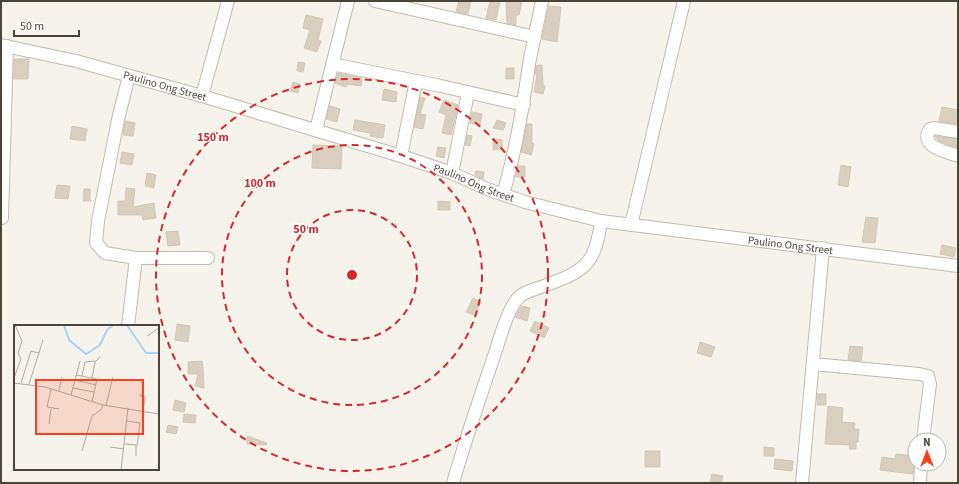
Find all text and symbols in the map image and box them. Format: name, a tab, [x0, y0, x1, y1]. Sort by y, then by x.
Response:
scale bar	[14, 12, 79, 38]
text: 50 m	[20, 18, 44, 35]
street label: Paulino Ong Street	[122, 67, 209, 105]
text: 150 m	[197, 129, 229, 146]
street label: Paulino Ong Street	[432, 160, 516, 205]
text: 100 m	[244, 175, 276, 192]
text: 50 m	[293, 221, 319, 238]
street label: Paulino Ong Street	[747, 232, 834, 258]
centre of rings	[345, 268, 359, 282]
inset map	[14, 325, 159, 470]
north arrow	[907, 432, 947, 472]
text: N	[923, 435, 931, 450]

